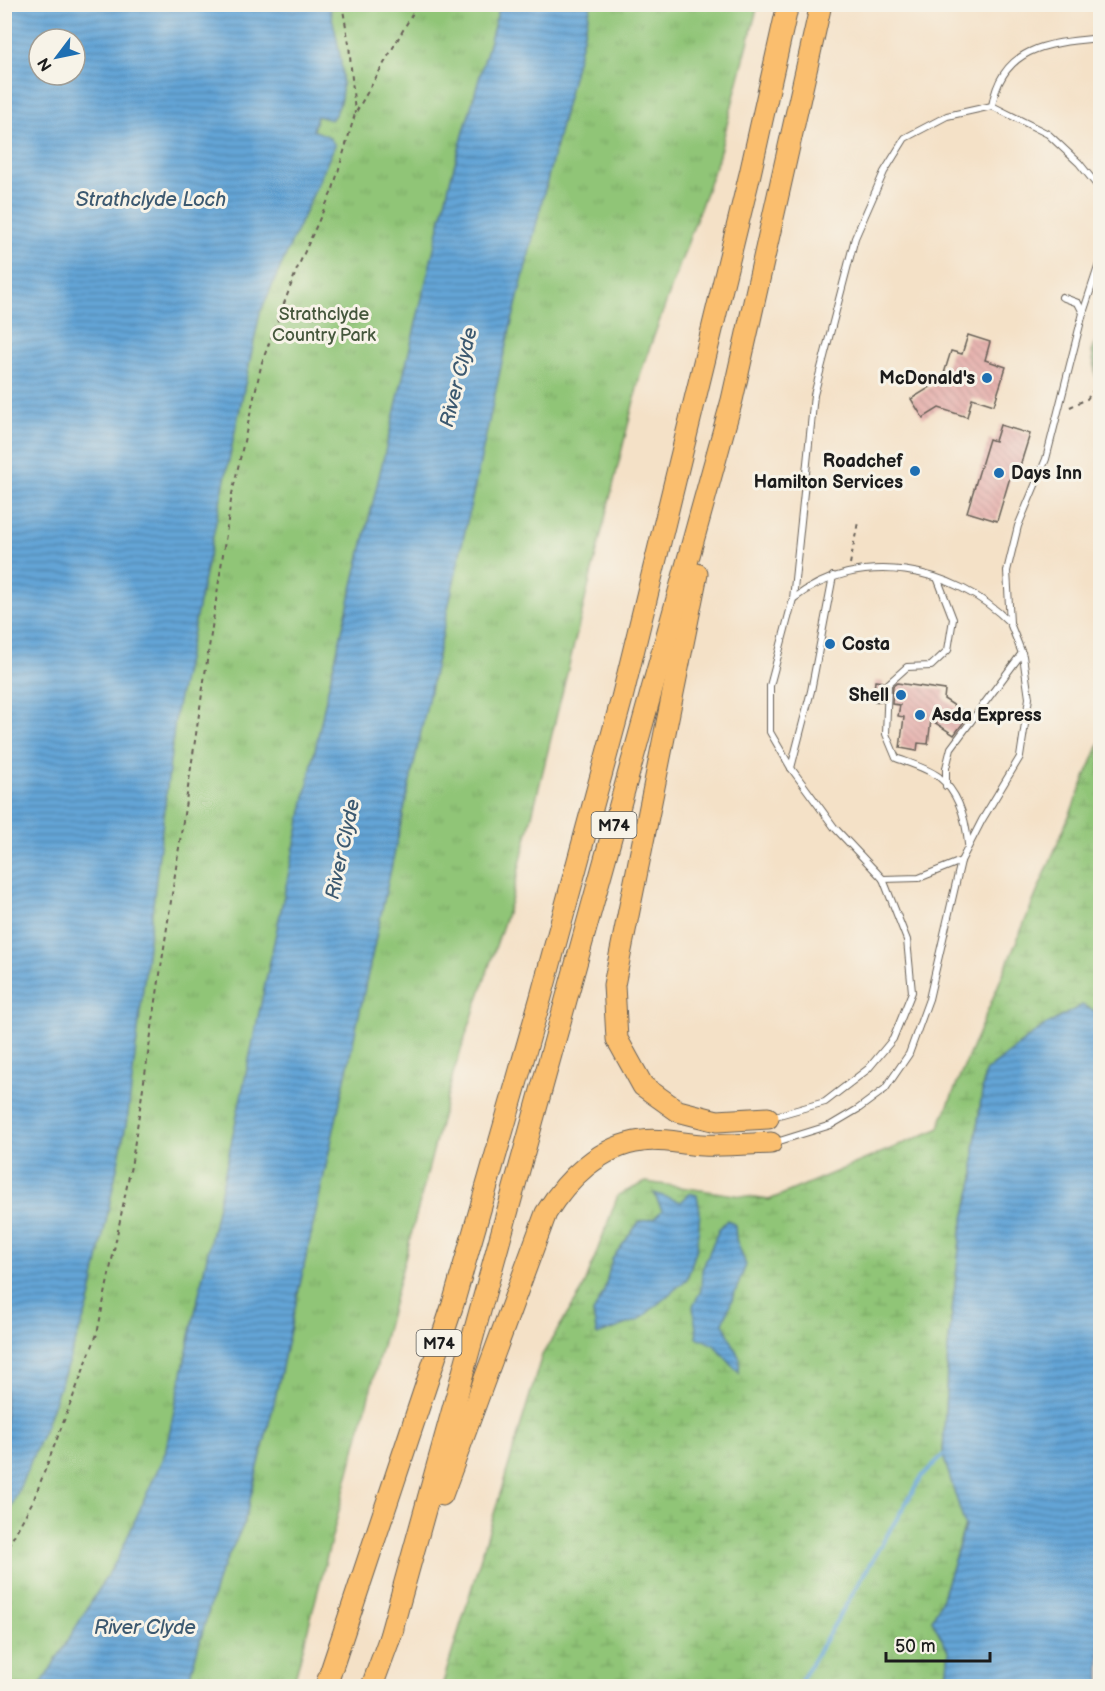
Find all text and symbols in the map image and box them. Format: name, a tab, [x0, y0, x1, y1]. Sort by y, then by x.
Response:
north arrow	[27, 27, 87, 87]
text: N	[34, 54, 57, 74]
water label: Strathclyde Loch	[76, 188, 226, 212]
park label: Strathclyde Country Park	[272, 304, 376, 346]
water label: River Clyde	[435, 325, 483, 430]
place label: McDonald's	[879, 368, 975, 389]
marker: McDonald's	[980, 371, 994, 385]
place label: Roadchef Hamilton Services	[754, 451, 903, 493]
place label: Days Inn	[1011, 463, 1082, 484]
marker: Roadchef Hamilton Services	[908, 464, 922, 478]
marker: Days Inn	[992, 466, 1006, 480]
place label: Costa	[842, 634, 890, 655]
marker: Costa	[823, 637, 837, 651]
place label: Shell	[849, 685, 889, 706]
marker: Shell	[894, 688, 908, 702]
place label: Asda Express	[931, 705, 1042, 726]
marker: Asda Express	[913, 708, 927, 722]
water label: River Clyde	[321, 796, 365, 902]
road number: M74	[592, 812, 636, 838]
road number: M74	[416, 1330, 462, 1356]
water label: River Clyde	[94, 1616, 196, 1640]
scale bar	[886, 1625, 990, 1663]
text: 50 m	[895, 1636, 936, 1657]

